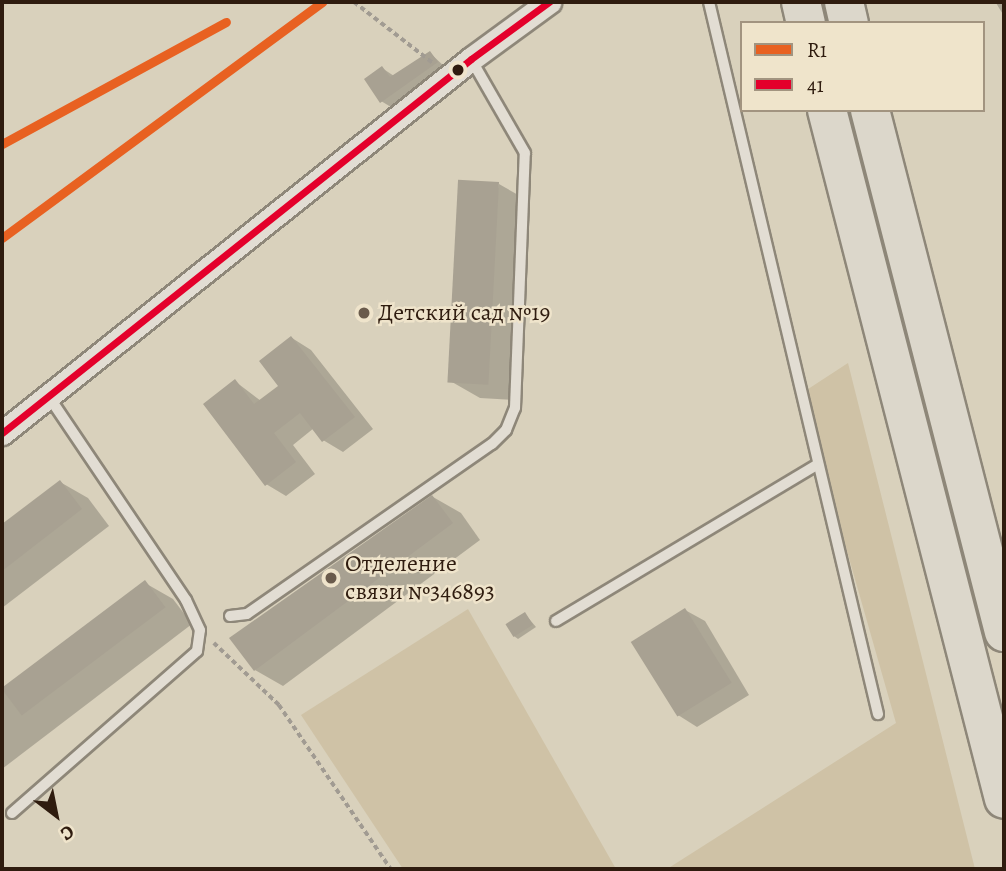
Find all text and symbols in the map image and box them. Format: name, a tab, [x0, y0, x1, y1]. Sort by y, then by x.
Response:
legend	[740, 21, 985, 112]
text: R1	[807, 36, 827, 64]
unlabelled marker	[451, 63, 465, 77]
text: 41	[807, 71, 824, 99]
place label: Детский сад №19	[378, 299, 550, 327]
marker: Детский сад №19	[356, 305, 372, 321]
place label: Отделение связи №346893	[345, 550, 495, 606]
marker: Отделение связи №346893	[323, 570, 339, 586]
north arrow	[21, 780, 91, 850]
text: С	[55, 819, 79, 847]

